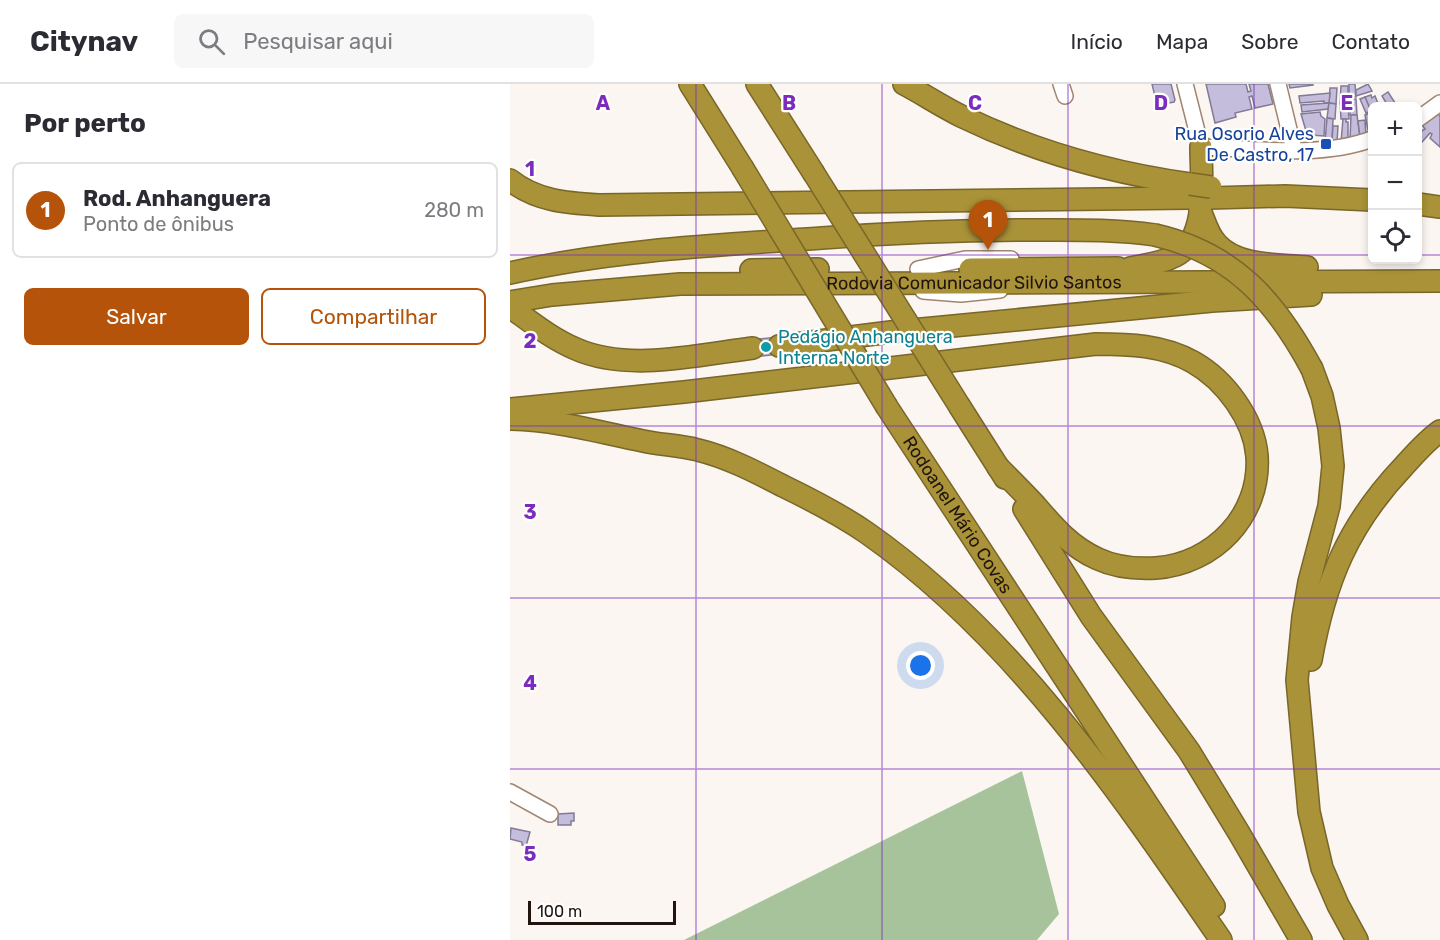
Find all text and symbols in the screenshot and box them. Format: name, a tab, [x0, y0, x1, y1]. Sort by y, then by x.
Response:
search box	[174, 14, 594, 68]
text: Citynav	[30, 25, 138, 58]
icon: search	[195, 25, 228, 58]
text: Pesquisar aqui	[243, 28, 393, 55]
text: Início	[1071, 29, 1123, 54]
text: Mapa	[1156, 29, 1208, 54]
text: Sobre	[1241, 29, 1298, 54]
text: Contato	[1331, 29, 1410, 54]
text: A	[596, 91, 611, 115]
text: B	[782, 91, 796, 115]
text: C	[968, 91, 982, 115]
text: D	[1154, 91, 1168, 115]
text: E	[1341, 91, 1353, 115]
map controls	[1368, 102, 1422, 264]
button: +	[1368, 102, 1422, 156]
text: Por perto	[24, 108, 146, 139]
place label: Rua Osorio Alves De Castro, 17	[1175, 123, 1314, 166]
marker: Rua Osorio Alves De Castro, 17	[1319, 137, 1333, 151]
button: −	[1368, 156, 1422, 210]
text: 1	[525, 157, 535, 181]
text: Rod. Anhanguera	[83, 185, 271, 212]
text: 1	[41, 198, 50, 222]
text: 280 m	[424, 198, 484, 222]
pin: 1	[968, 200, 1008, 250]
button: locate	[1368, 210, 1422, 264]
text: Ponto de ônibus	[83, 212, 234, 236]
street label: Rodovia Comunicador Silvio Santos	[826, 271, 1122, 294]
button: Salvar	[24, 288, 249, 345]
button: Compartilhar	[261, 288, 486, 345]
place label: Pedágio Anhanguera Interna Norte	[778, 326, 953, 369]
text: 2	[524, 329, 537, 353]
marker: Pedágio Anhanguera Interna Norte	[759, 340, 773, 354]
street label: Rodoanel Mário Covas	[898, 432, 1017, 598]
text: 3	[523, 500, 537, 524]
your location	[906, 651, 935, 680]
text: 4	[523, 671, 537, 695]
text: 5	[524, 842, 537, 866]
scale bar	[528, 898, 676, 926]
text: 100 m	[537, 902, 582, 921]

